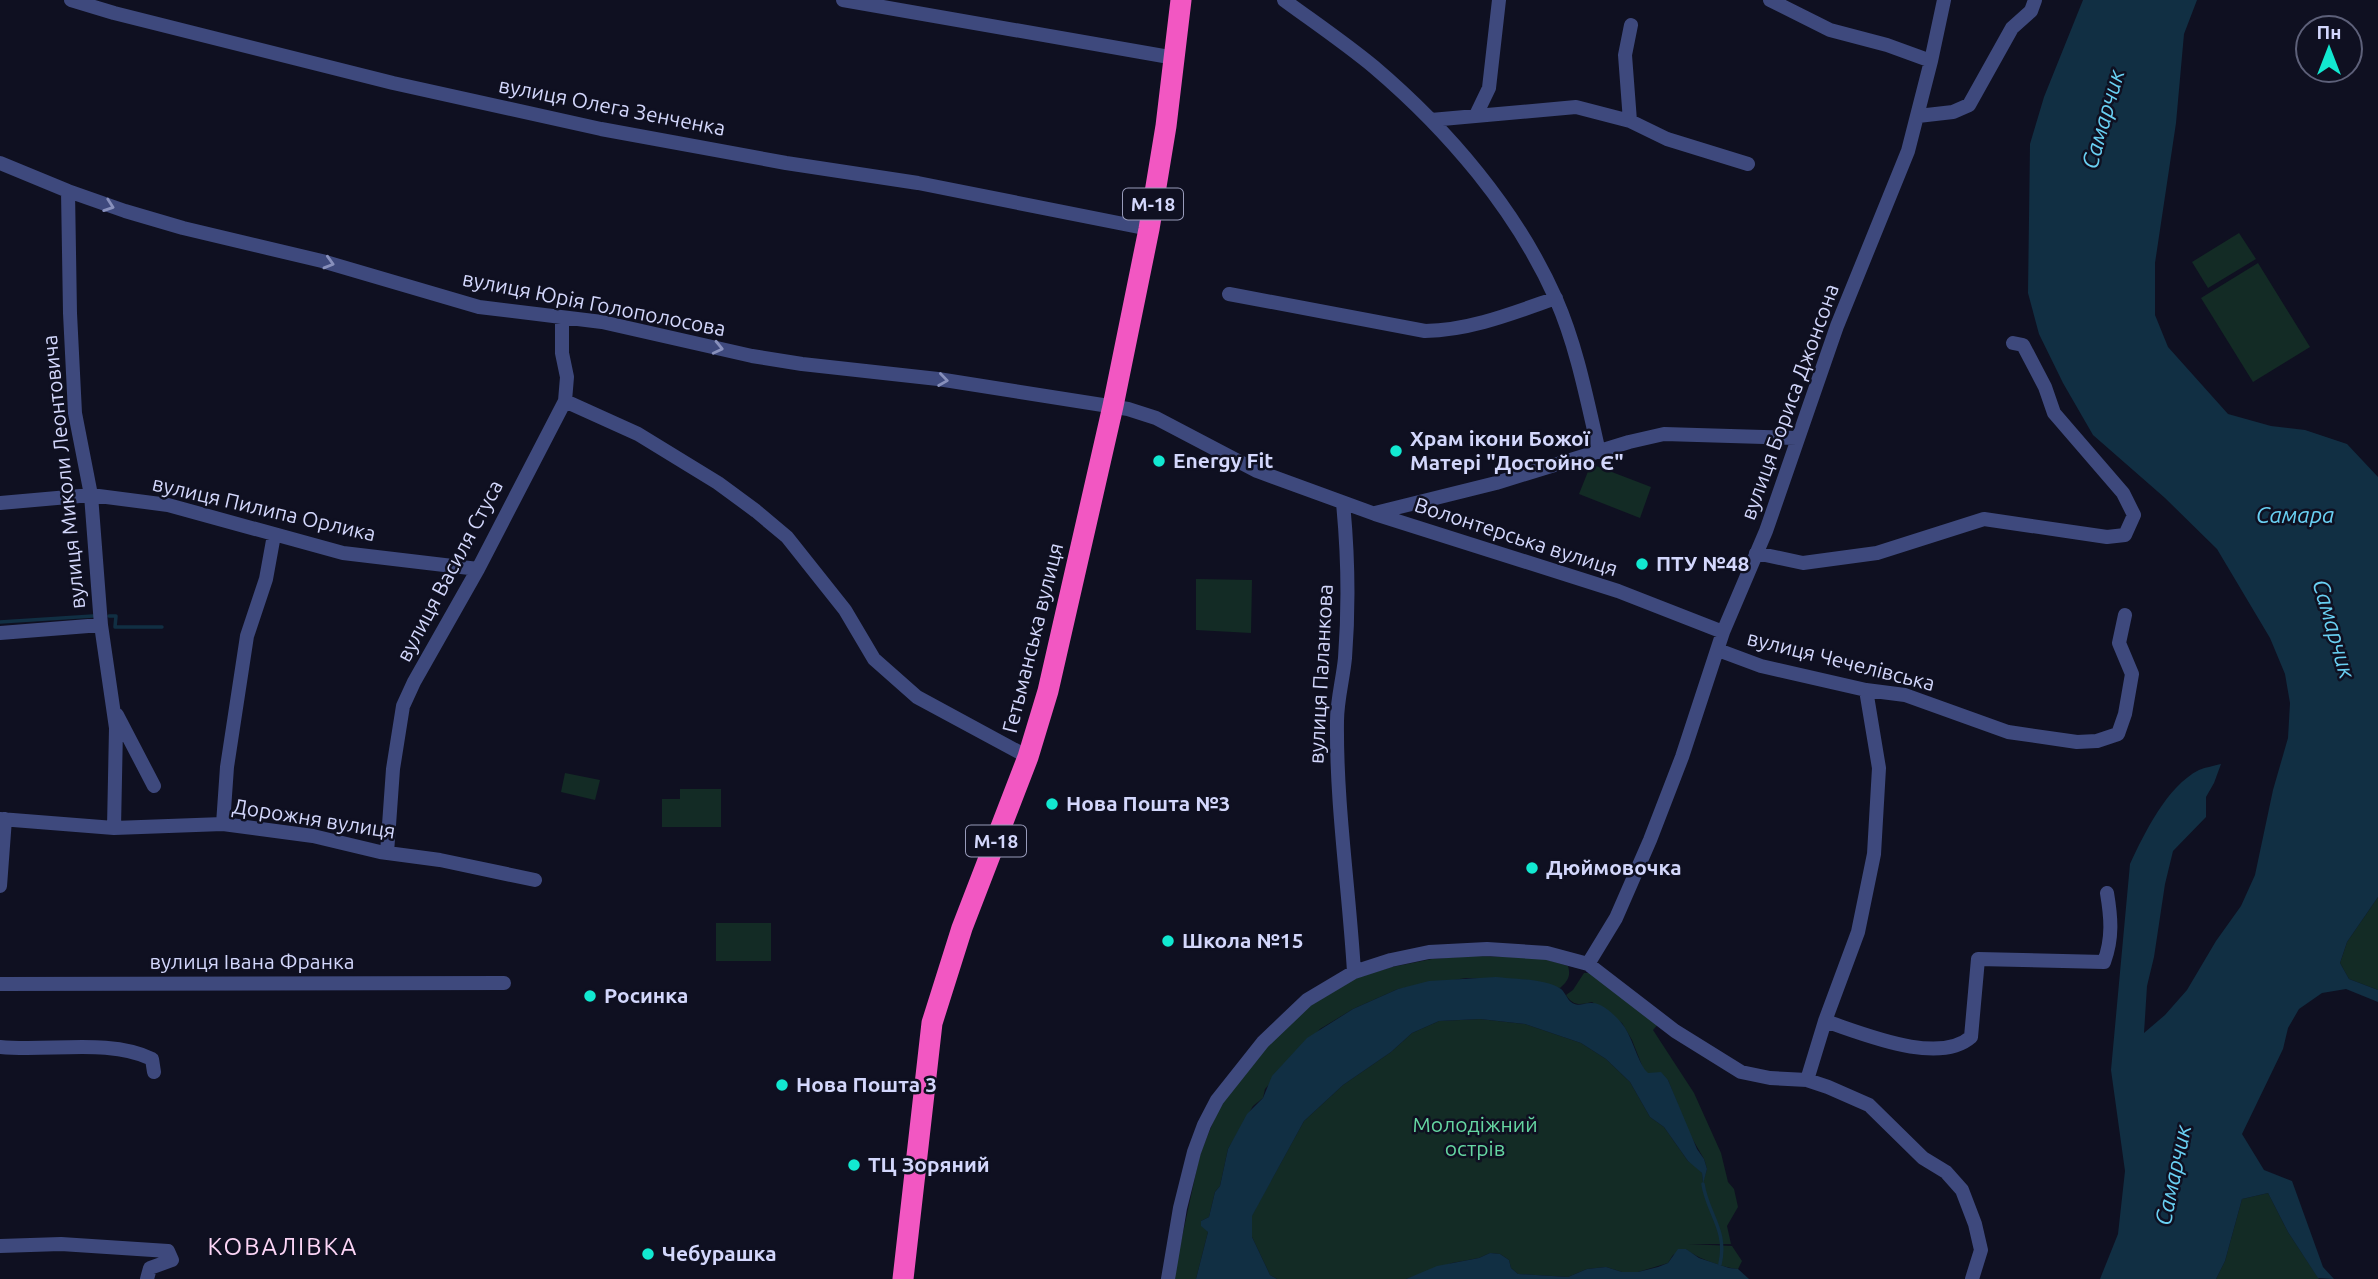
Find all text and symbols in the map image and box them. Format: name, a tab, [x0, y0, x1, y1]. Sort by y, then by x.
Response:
north arrow	[2294, 14, 2364, 84]
text: Пн	[2317, 21, 2341, 43]
water label: Самарчик	[2076, 66, 2129, 171]
street label: вулиця Олега Зенченка	[497, 72, 728, 140]
road number: М-18	[1123, 188, 1183, 220]
one-way arrow	[103, 198, 115, 212]
one-way arrow	[323, 255, 335, 269]
street label: вулиця Юрія Голополосова	[460, 266, 728, 340]
street label: вулиця Бориса Джонсона	[1735, 280, 1843, 523]
street label: вулиця Миколи Леонтовича	[37, 334, 89, 610]
one-way arrow	[712, 340, 724, 354]
one-way arrow	[937, 372, 949, 387]
place label: Храм ікони Божої Матері "Достойно Є"	[1410, 426, 1624, 474]
marker: Храм ікони Божої Матері "Достойно Є"	[1388, 443, 1404, 459]
place label: Energy Fit	[1173, 448, 1273, 472]
marker: Energy Fit	[1151, 453, 1167, 469]
street label: вулиця Пилипа Орлика	[150, 471, 378, 545]
street label: вулиця Василя Стуса	[391, 476, 507, 665]
street label: Волонтерська вулиця	[1412, 492, 1621, 580]
water label: Самара	[2256, 502, 2334, 527]
street label: Гетьманська вулиця	[997, 540, 1067, 735]
place label: ПТУ №48	[1656, 551, 1749, 575]
marker: ПТУ №48	[1634, 556, 1650, 572]
water label: Самарчик	[2308, 576, 2361, 681]
street label: вулиця Паланкова	[1303, 583, 1337, 764]
street label: вулиця Чечелівська	[1745, 625, 1938, 695]
place label: Нова Пошта №3	[1066, 791, 1230, 815]
street label: Дорожня вулиця	[231, 793, 397, 843]
marker: Нова Пошта №3	[1044, 796, 1060, 812]
road number: М-18	[966, 826, 1026, 856]
place label: Дюймовочка	[1546, 855, 1682, 879]
marker: Дюймовочка	[1524, 860, 1540, 876]
place label: Школа №15	[1182, 928, 1304, 952]
marker: Школа №15	[1160, 933, 1176, 949]
street label: вулиця Івана Франка	[149, 949, 355, 973]
place label: Росинка	[604, 983, 688, 1007]
marker: Росинка	[582, 988, 598, 1004]
place label: Нова Пошта 3	[796, 1072, 937, 1096]
marker: Нова Пошта 3	[774, 1077, 790, 1093]
park label: Молодіжний острів	[1412, 1112, 1538, 1160]
water label: Самарчик	[2150, 1122, 2195, 1228]
place label: ТЦ Зоряний	[868, 1152, 990, 1176]
marker: ТЦ Зоряний	[846, 1157, 862, 1173]
district label: КОВАЛІВКА	[208, 1233, 358, 1260]
place label: Чебурашка	[662, 1241, 777, 1265]
marker: Чебурашка	[640, 1246, 656, 1262]

